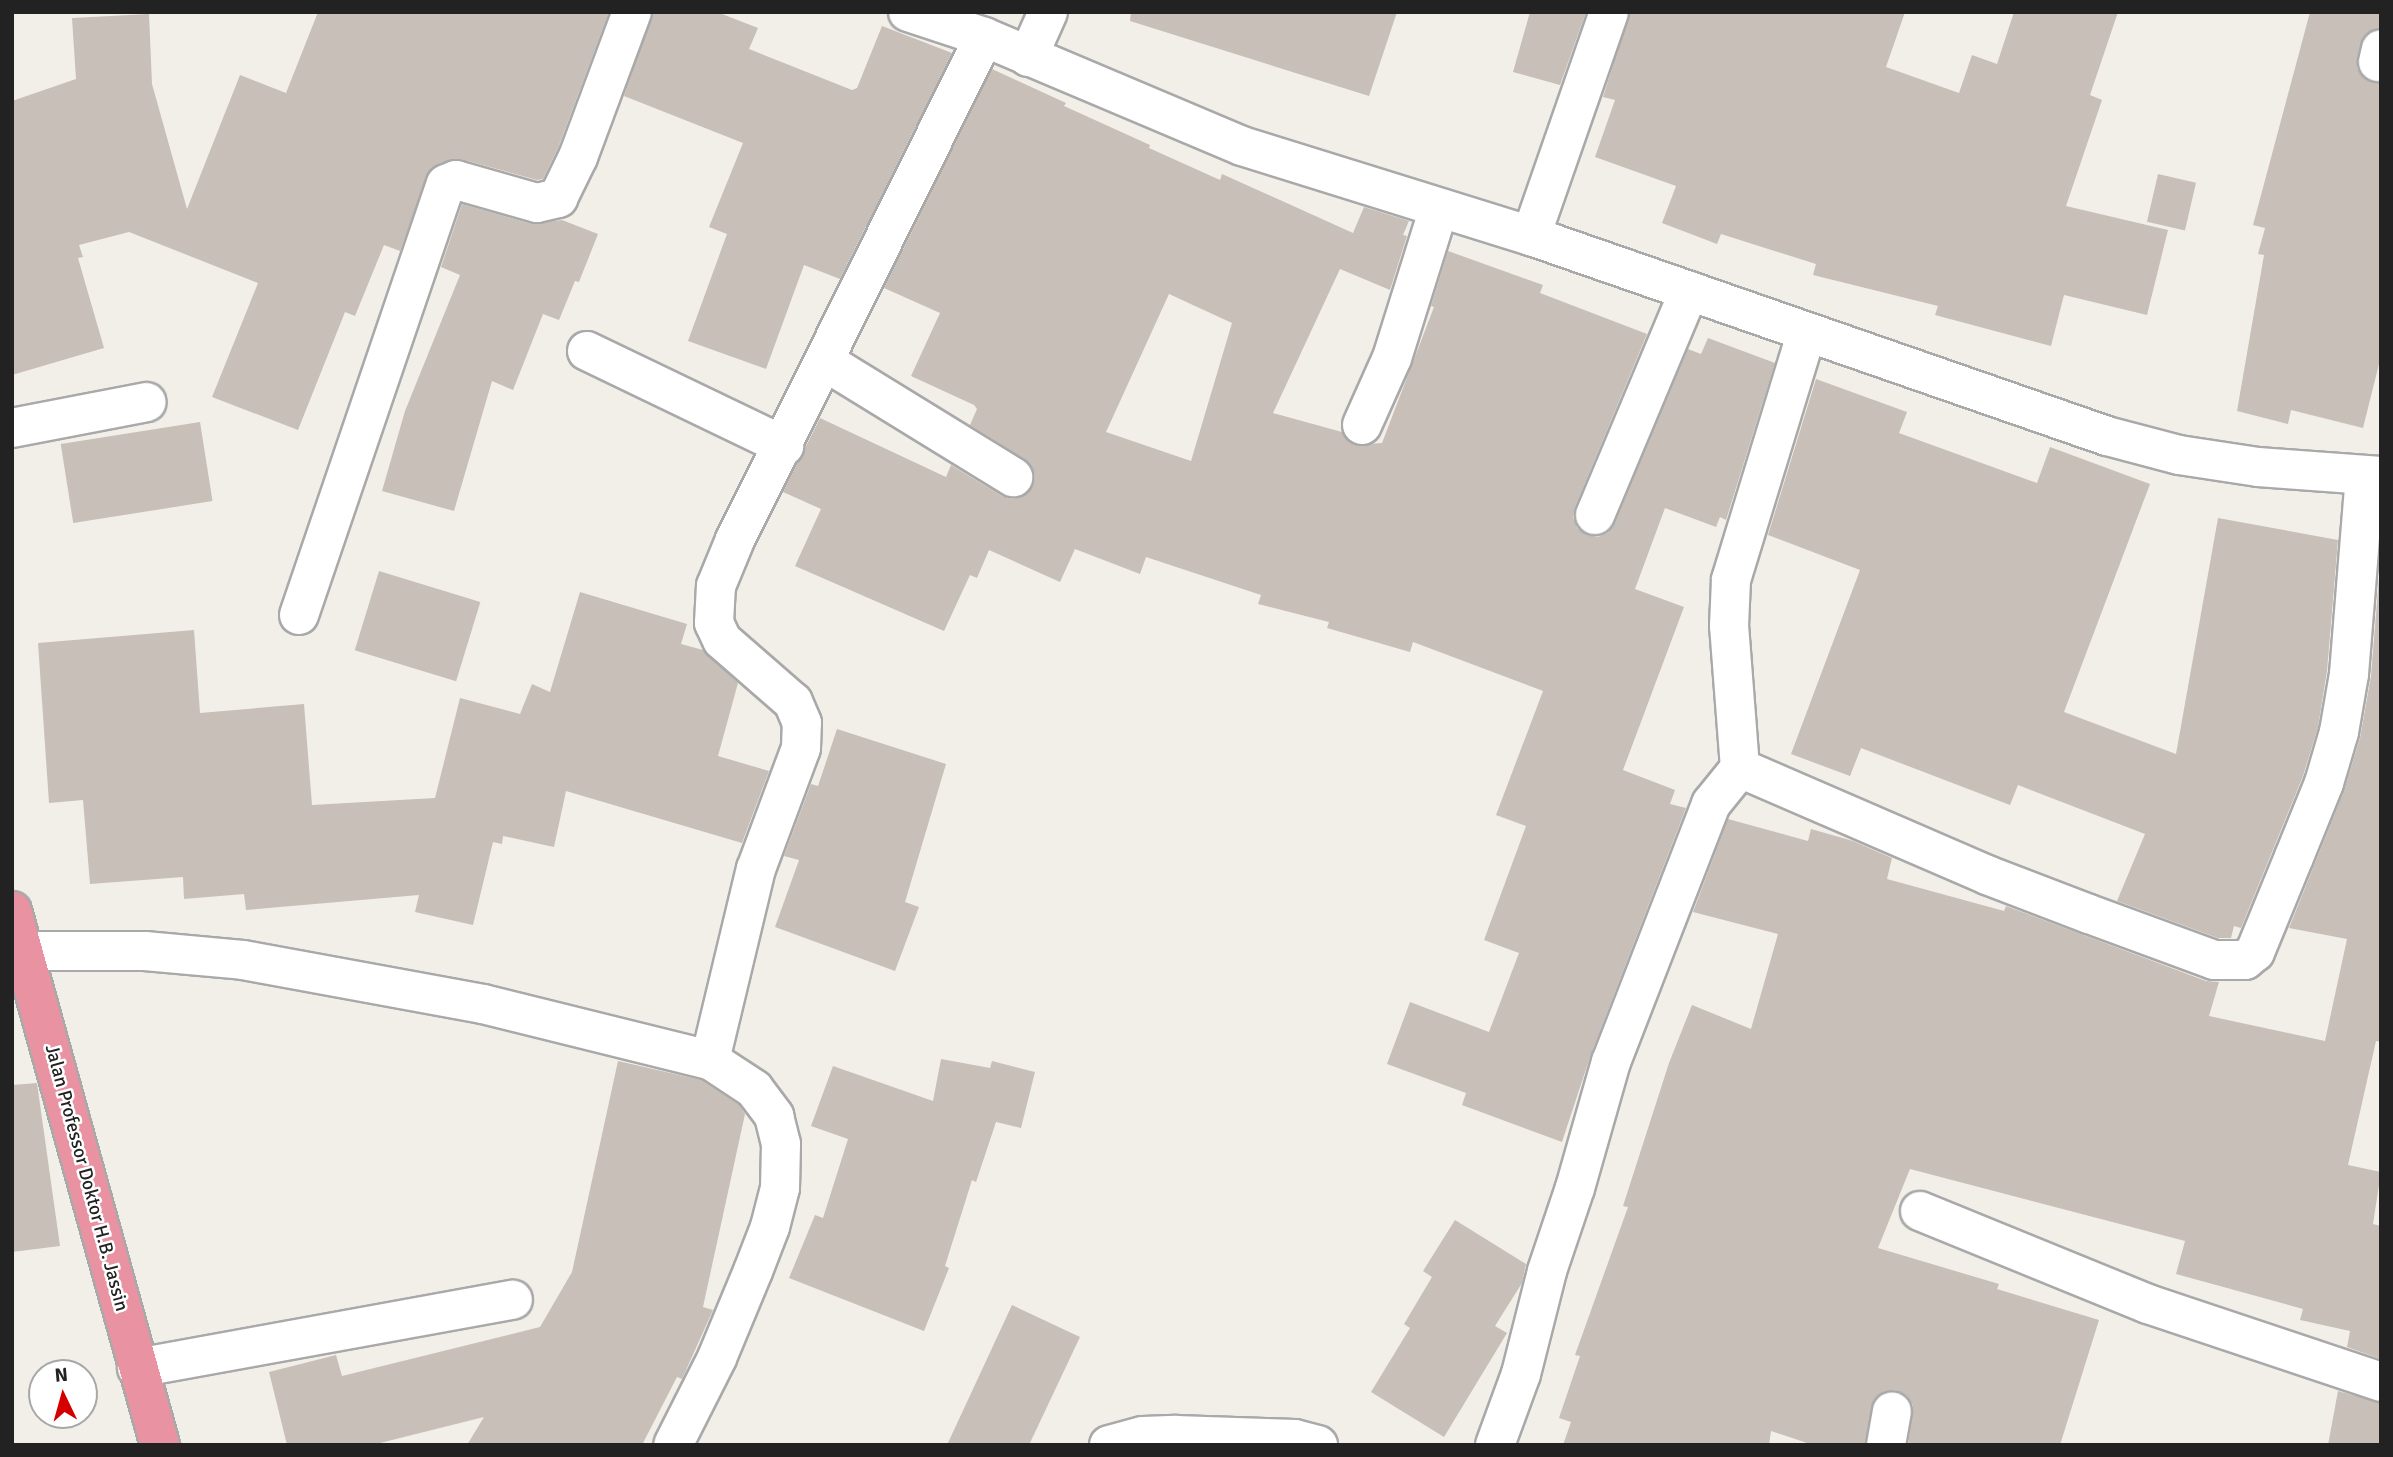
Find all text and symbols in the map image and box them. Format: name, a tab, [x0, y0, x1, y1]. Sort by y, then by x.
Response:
street label: Jalan Professor Doktor H.B. Jassin	[39, 1042, 133, 1314]
north arrow	[28, 1359, 98, 1429]
text: N	[54, 1363, 69, 1388]

